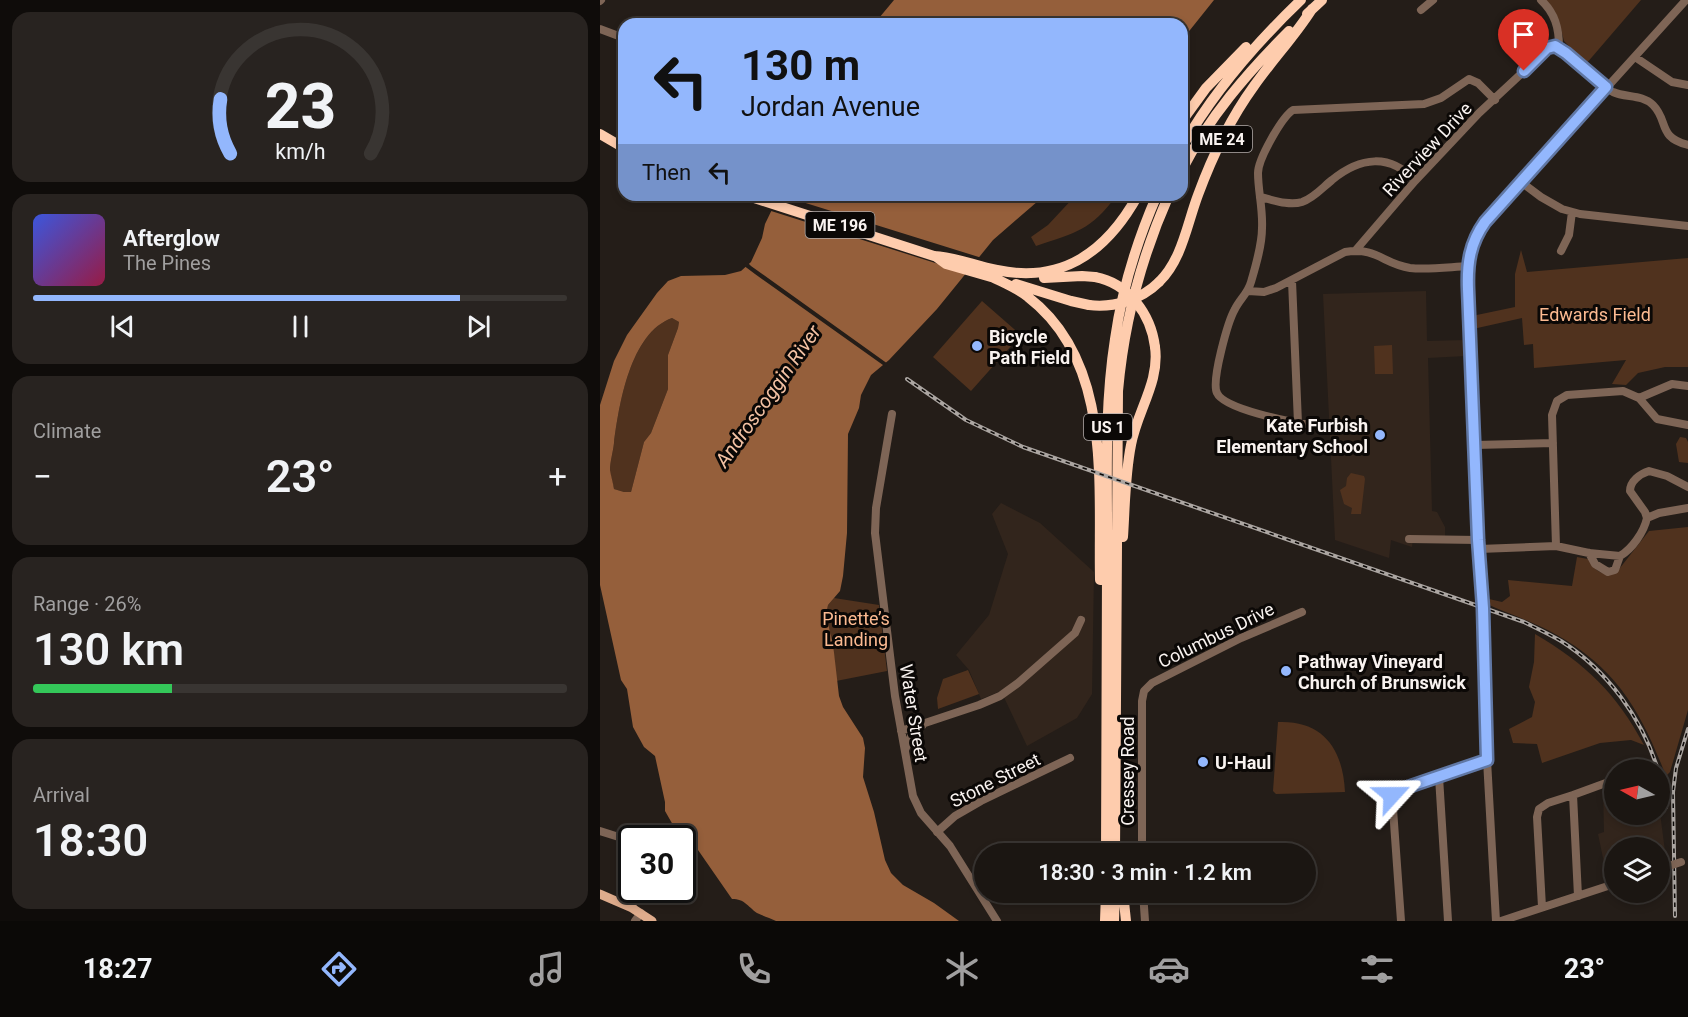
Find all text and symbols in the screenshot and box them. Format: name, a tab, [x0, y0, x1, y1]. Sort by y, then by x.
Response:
pin	[1498, 9, 1549, 71]
icon: arrive	[1507, 18, 1540, 51]
text: 130 m	[741, 41, 860, 90]
icon: left	[642, 42, 720, 120]
text: 23	[264, 70, 336, 143]
text: Jordan Avenue	[741, 91, 920, 123]
street label: Riverview Drive	[1378, 98, 1476, 200]
road number: ME 24	[1192, 126, 1252, 152]
text: km/h	[275, 139, 325, 164]
icon: left	[703, 156, 736, 189]
text: Then	[642, 160, 691, 185]
road number: ME 196	[806, 212, 874, 238]
text: Afterglow	[123, 226, 220, 251]
text: The Pines	[123, 251, 211, 275]
park label: Edwards Field	[1539, 304, 1651, 325]
icon: previous	[106, 310, 139, 343]
icon: pause	[284, 310, 317, 343]
icon: next	[462, 310, 495, 343]
water label: Androscoggin River	[709, 319, 827, 472]
place label: Bicycle Path Field	[989, 326, 1070, 368]
marker: Bicycle Path Field	[970, 339, 984, 353]
road number: US 1	[1084, 414, 1132, 440]
place label: Kate Furbish Elementary School	[1216, 415, 1368, 457]
text: Climate	[33, 419, 101, 443]
marker: Kate Furbish Elementary School	[1373, 428, 1387, 442]
text: 23°	[266, 450, 334, 503]
text: −	[33, 457, 52, 496]
text: +	[548, 457, 567, 496]
text: Range · 26%	[33, 592, 141, 616]
street label: Columbus Drive	[1155, 598, 1277, 672]
park label: Pinette’s Landing	[822, 608, 890, 650]
text: 130 km	[33, 623, 184, 676]
place label: Pathway Vineyard Church of Brunswick	[1298, 651, 1466, 693]
street label: Water Street	[896, 662, 932, 764]
marker: Pathway Vineyard Church of Brunswick	[1279, 664, 1293, 678]
street label: Cressey Road	[1117, 716, 1138, 826]
street label: Stone Street	[947, 748, 1044, 812]
place label: U-Haul	[1215, 752, 1271, 773]
marker: U-Haul	[1196, 755, 1210, 769]
north arrow	[1604, 759, 1670, 825]
map controls	[1604, 759, 1670, 903]
position arrow	[1360, 763, 1424, 827]
text: Arrival	[33, 783, 90, 807]
text: 18:30	[33, 814, 148, 867]
speed limit sign: 30	[618, 825, 696, 903]
button: layers	[1604, 837, 1670, 903]
text: 18:30 · 3 min · 1.2 km	[1038, 860, 1252, 885]
icon: directions	[318, 948, 360, 990]
icon: music	[526, 948, 568, 990]
icon: phone	[733, 948, 775, 990]
icon: climate	[941, 948, 983, 990]
icon: car	[1148, 948, 1190, 990]
icon: filters	[1356, 948, 1398, 990]
text: 18:27	[83, 953, 152, 985]
text: 23°	[1564, 953, 1605, 985]

